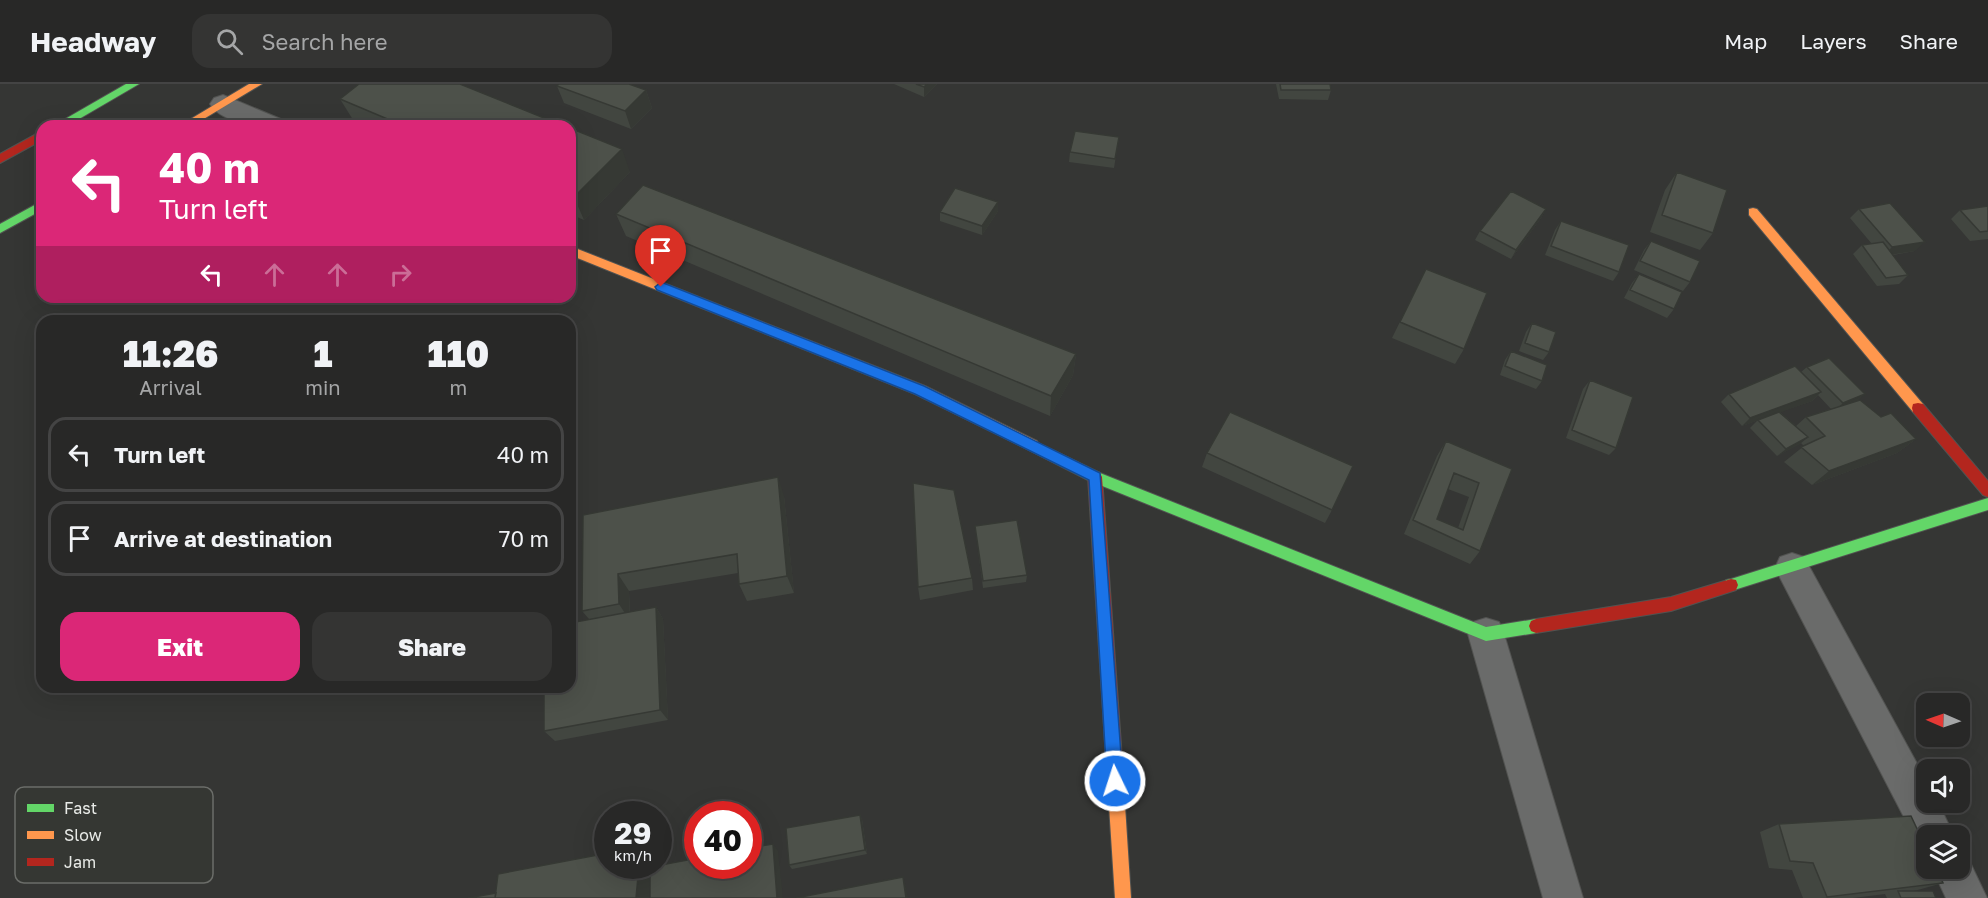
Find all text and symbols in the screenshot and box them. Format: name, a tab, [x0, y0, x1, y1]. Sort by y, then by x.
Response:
search box	[192, 14, 612, 68]
text: Headway	[30, 25, 156, 58]
icon: search	[213, 25, 246, 58]
text: Search here	[261, 28, 387, 55]
text: Map	[1724, 28, 1767, 54]
text: Layers	[1800, 28, 1867, 54]
text: Share	[1900, 28, 1958, 54]
text: 40 m	[159, 142, 260, 192]
icon: left	[60, 144, 138, 222]
text: Turn left	[159, 193, 268, 225]
pin	[635, 225, 686, 287]
icon: arrive	[644, 234, 677, 267]
icon: left	[195, 258, 228, 291]
icon: ahead	[258, 258, 291, 291]
icon: ahead	[321, 258, 354, 291]
icon: right	[384, 258, 417, 291]
text: 11:26	[123, 332, 218, 375]
text: 1	[313, 332, 332, 375]
text: 110	[427, 332, 489, 375]
text: Arrival	[139, 375, 202, 399]
text: min	[305, 375, 341, 399]
text: m	[449, 375, 467, 399]
icon: left	[63, 438, 96, 471]
text: Turn left	[114, 441, 205, 468]
text: 40 m	[497, 441, 549, 468]
icon: arrive	[63, 522, 96, 555]
text: Arrive at destination	[114, 525, 332, 552]
text: 70 m	[499, 525, 549, 552]
button: Exit	[60, 612, 300, 681]
button: Share	[312, 612, 552, 681]
north arrow	[1916, 693, 1970, 747]
map controls	[1916, 693, 1970, 879]
position arrow	[1083, 749, 1147, 813]
button: sound	[1916, 759, 1970, 813]
legend	[15, 787, 213, 883]
text: Fast	[64, 798, 97, 818]
speed limit sign: 40	[684, 801, 762, 879]
text: 29	[614, 815, 652, 851]
text: Slow	[64, 825, 102, 845]
button: layers	[1916, 825, 1970, 879]
text: km/h	[614, 846, 652, 864]
text: Jam	[64, 852, 96, 872]

